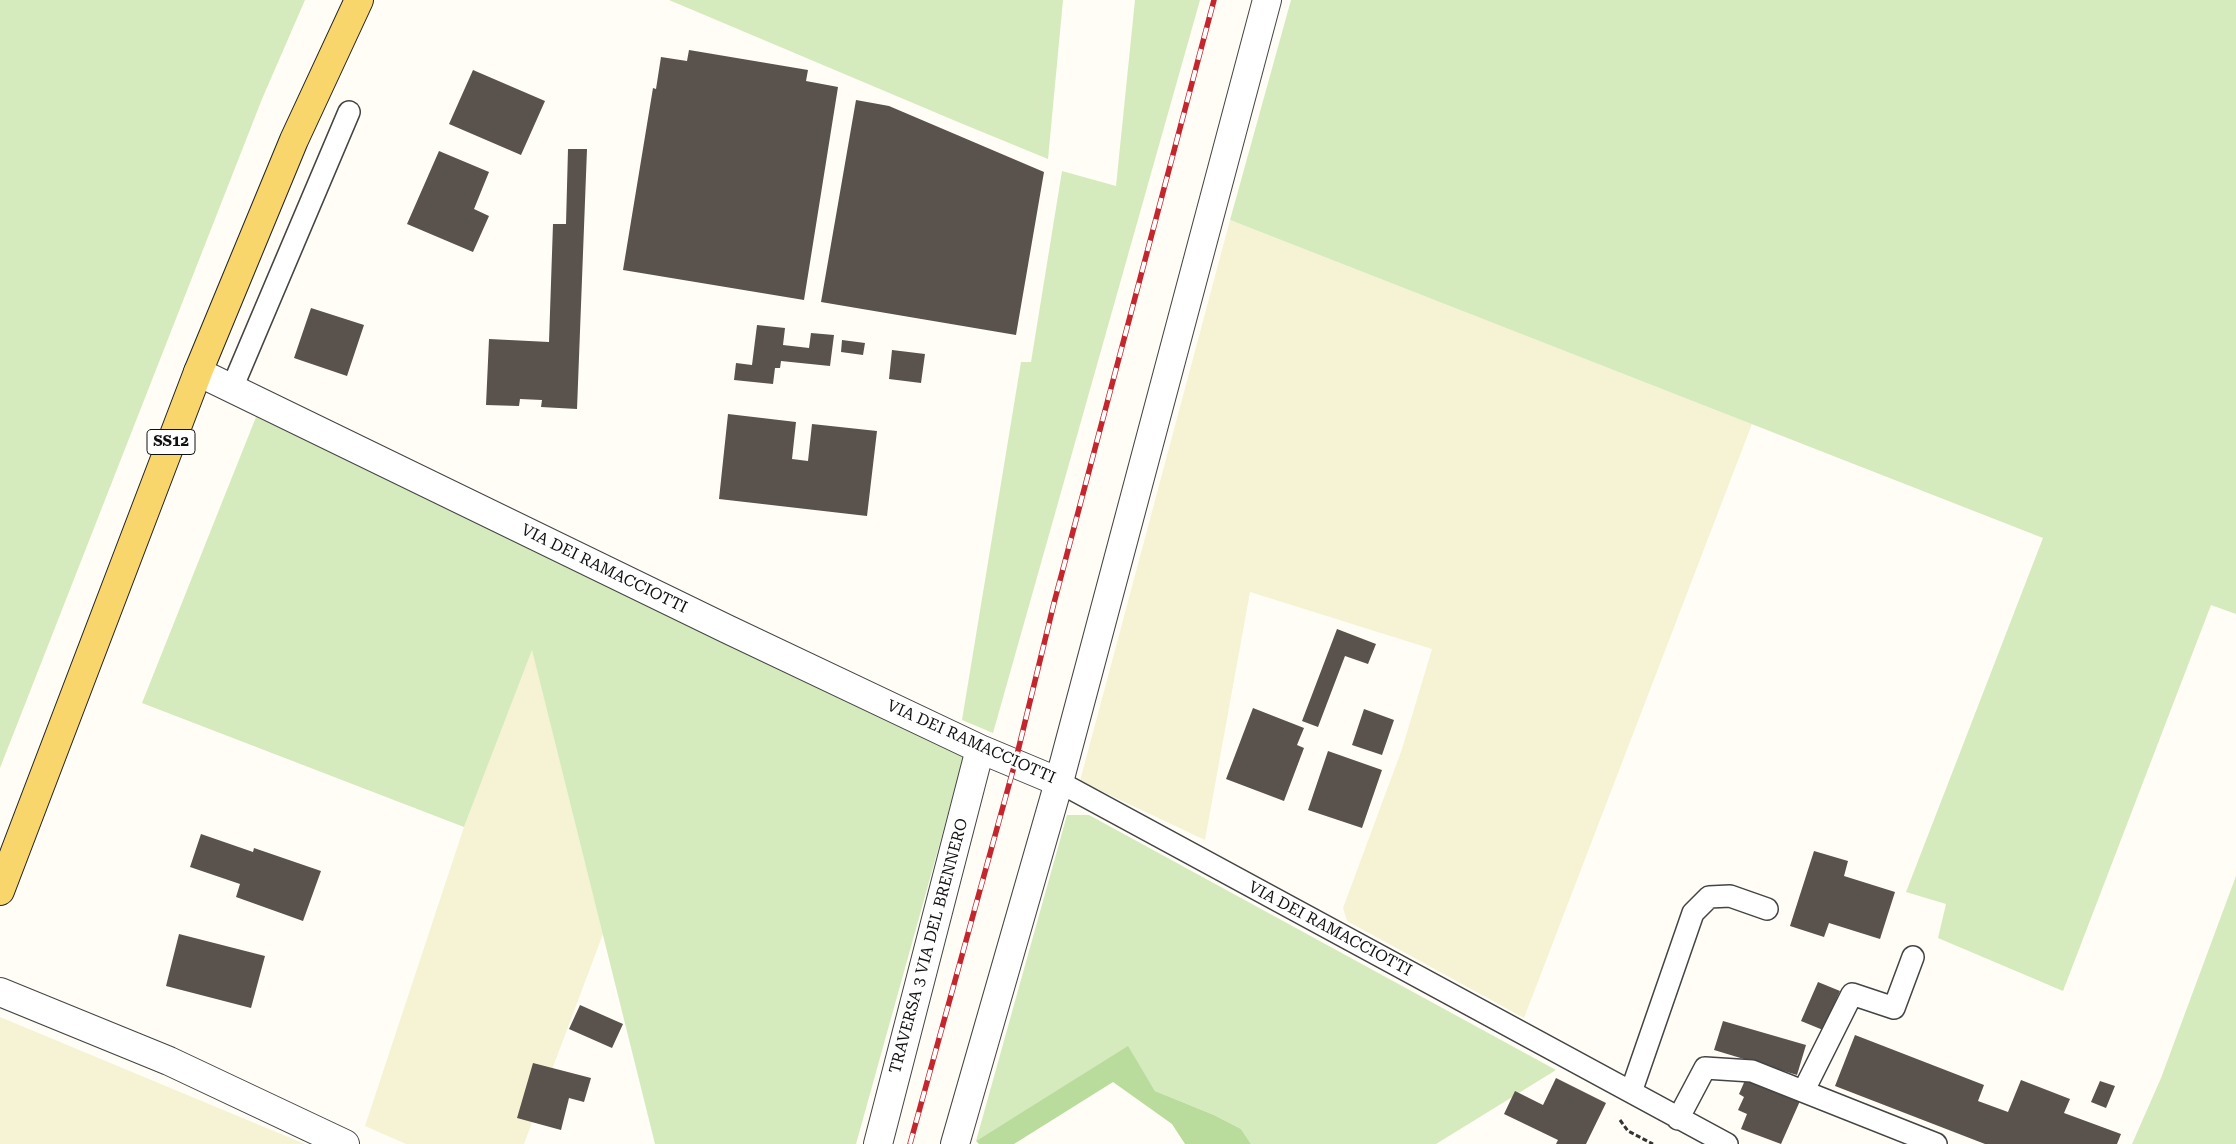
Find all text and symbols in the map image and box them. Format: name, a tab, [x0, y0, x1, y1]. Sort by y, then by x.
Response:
road number: SS12	[147, 430, 195, 454]
street label: VIA DEI RAMACCIOTTI	[518, 520, 690, 618]
street label: VIA DEI RAMACCIOTTI	[884, 696, 1058, 788]
street label: TRAVERSA 3 VIA DEL BRENNERO	[886, 816, 972, 1076]
street label: VIA DEI RAMACCIOTTI	[1245, 878, 1415, 980]

